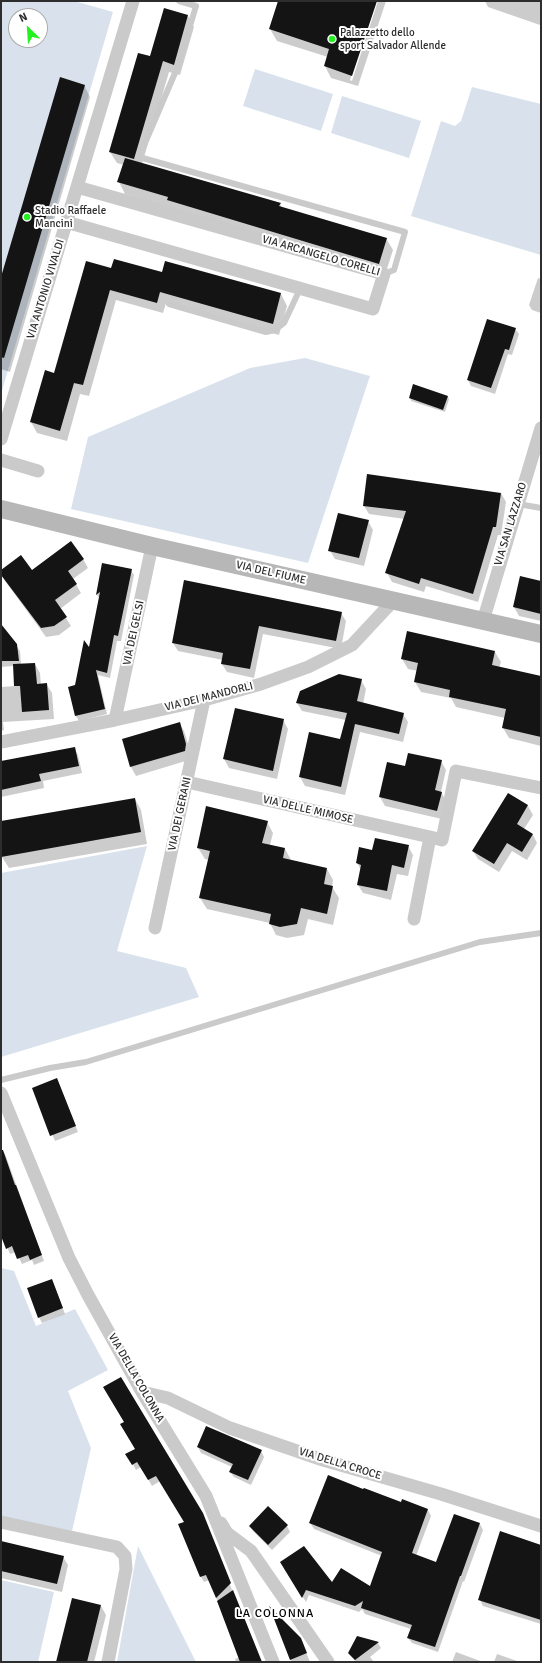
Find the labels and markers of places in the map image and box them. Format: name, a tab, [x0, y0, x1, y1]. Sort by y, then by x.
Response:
place label: Palazzetto dello sport Salvador Allende	[340, 26, 446, 52]
marker: Palazzetto dello sport Salvador Allende	[327, 34, 337, 44]
place label: Stadio Raffaele Mancini	[35, 204, 106, 230]
marker: Stadio Raffaele Mancini	[22, 212, 32, 222]

